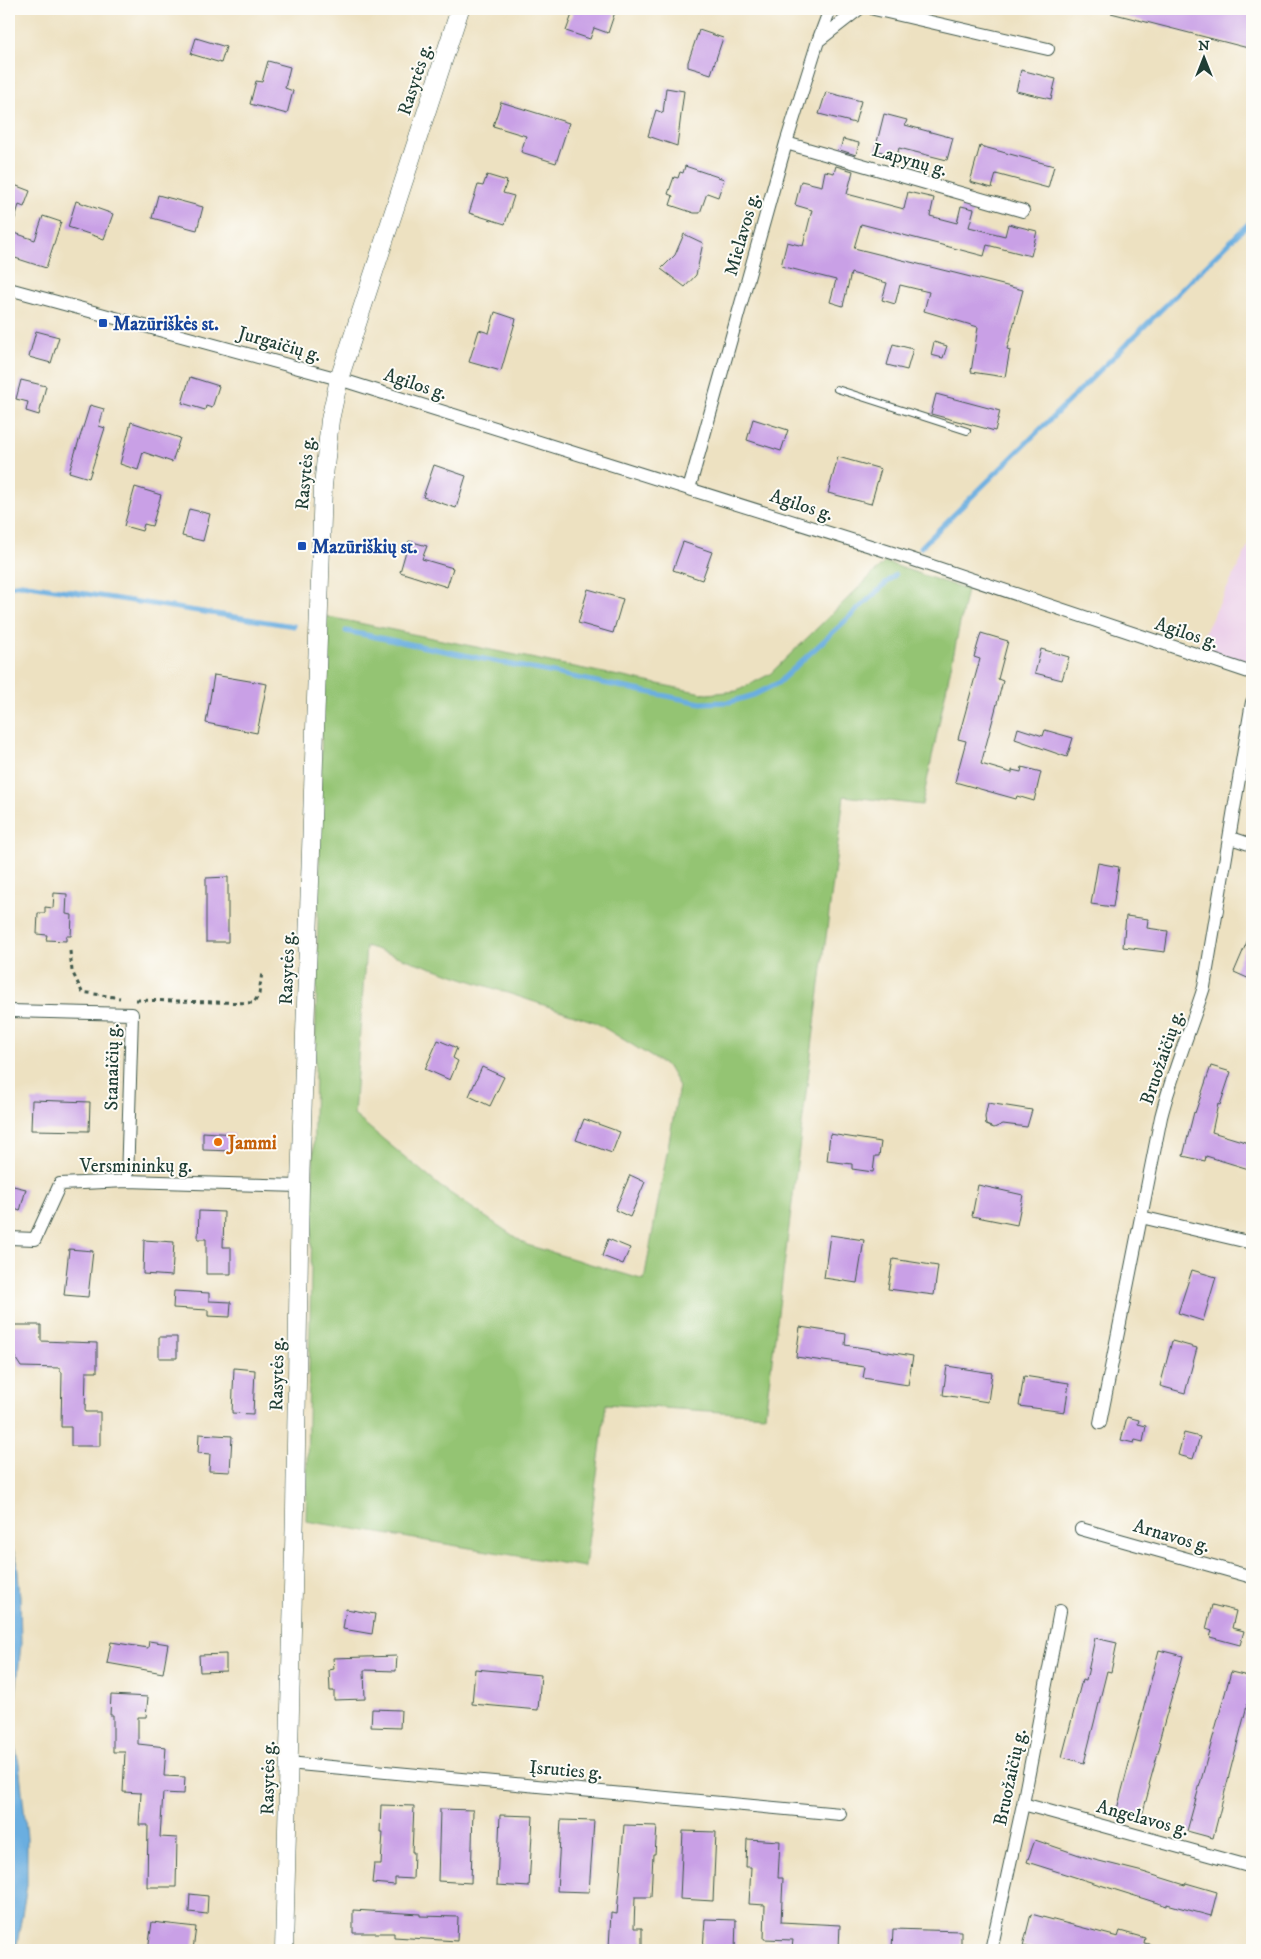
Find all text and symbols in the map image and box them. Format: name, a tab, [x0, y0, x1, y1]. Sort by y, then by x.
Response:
north arrow	[1178, 32, 1228, 82]
text: N	[1198, 37, 1210, 55]
street label: Rasytės g.	[393, 41, 438, 118]
street label: Lapynų g.	[869, 139, 950, 182]
street label: Mielavos g.	[720, 190, 765, 279]
place label: Mazūriškės st.	[113, 313, 219, 336]
marker: Mazūriškės st.	[97, 317, 109, 329]
street label: Jurgaičių g.	[233, 321, 324, 367]
street label: Agilos g.	[381, 363, 450, 405]
street label: Rasytės g.	[291, 435, 320, 511]
street label: Agilos g.	[767, 484, 836, 526]
place label: Mazūriškių st.	[312, 536, 418, 559]
marker: Mazūriškių st.	[296, 540, 308, 552]
street label: Agilos g.	[1152, 612, 1221, 654]
street label: Rasytės g.	[275, 931, 300, 1006]
street label: Bruožaičių g.	[1135, 1007, 1189, 1108]
street label: Stanaičių g.	[100, 1023, 125, 1111]
place label: Jammi	[226, 1132, 277, 1155]
marker: Jammi	[212, 1136, 224, 1148]
street label: Versmininkų g.	[79, 1155, 192, 1178]
street label: Rasytės g.	[265, 1337, 290, 1411]
street label: Arnavos g.	[1131, 1515, 1213, 1558]
street label: Bruožaičių g.	[989, 1727, 1032, 1828]
street label: Rasytės g.	[256, 1741, 281, 1815]
street label: Įsruties g.	[528, 1756, 603, 1785]
street label: Angelavos g.	[1094, 1795, 1191, 1842]

